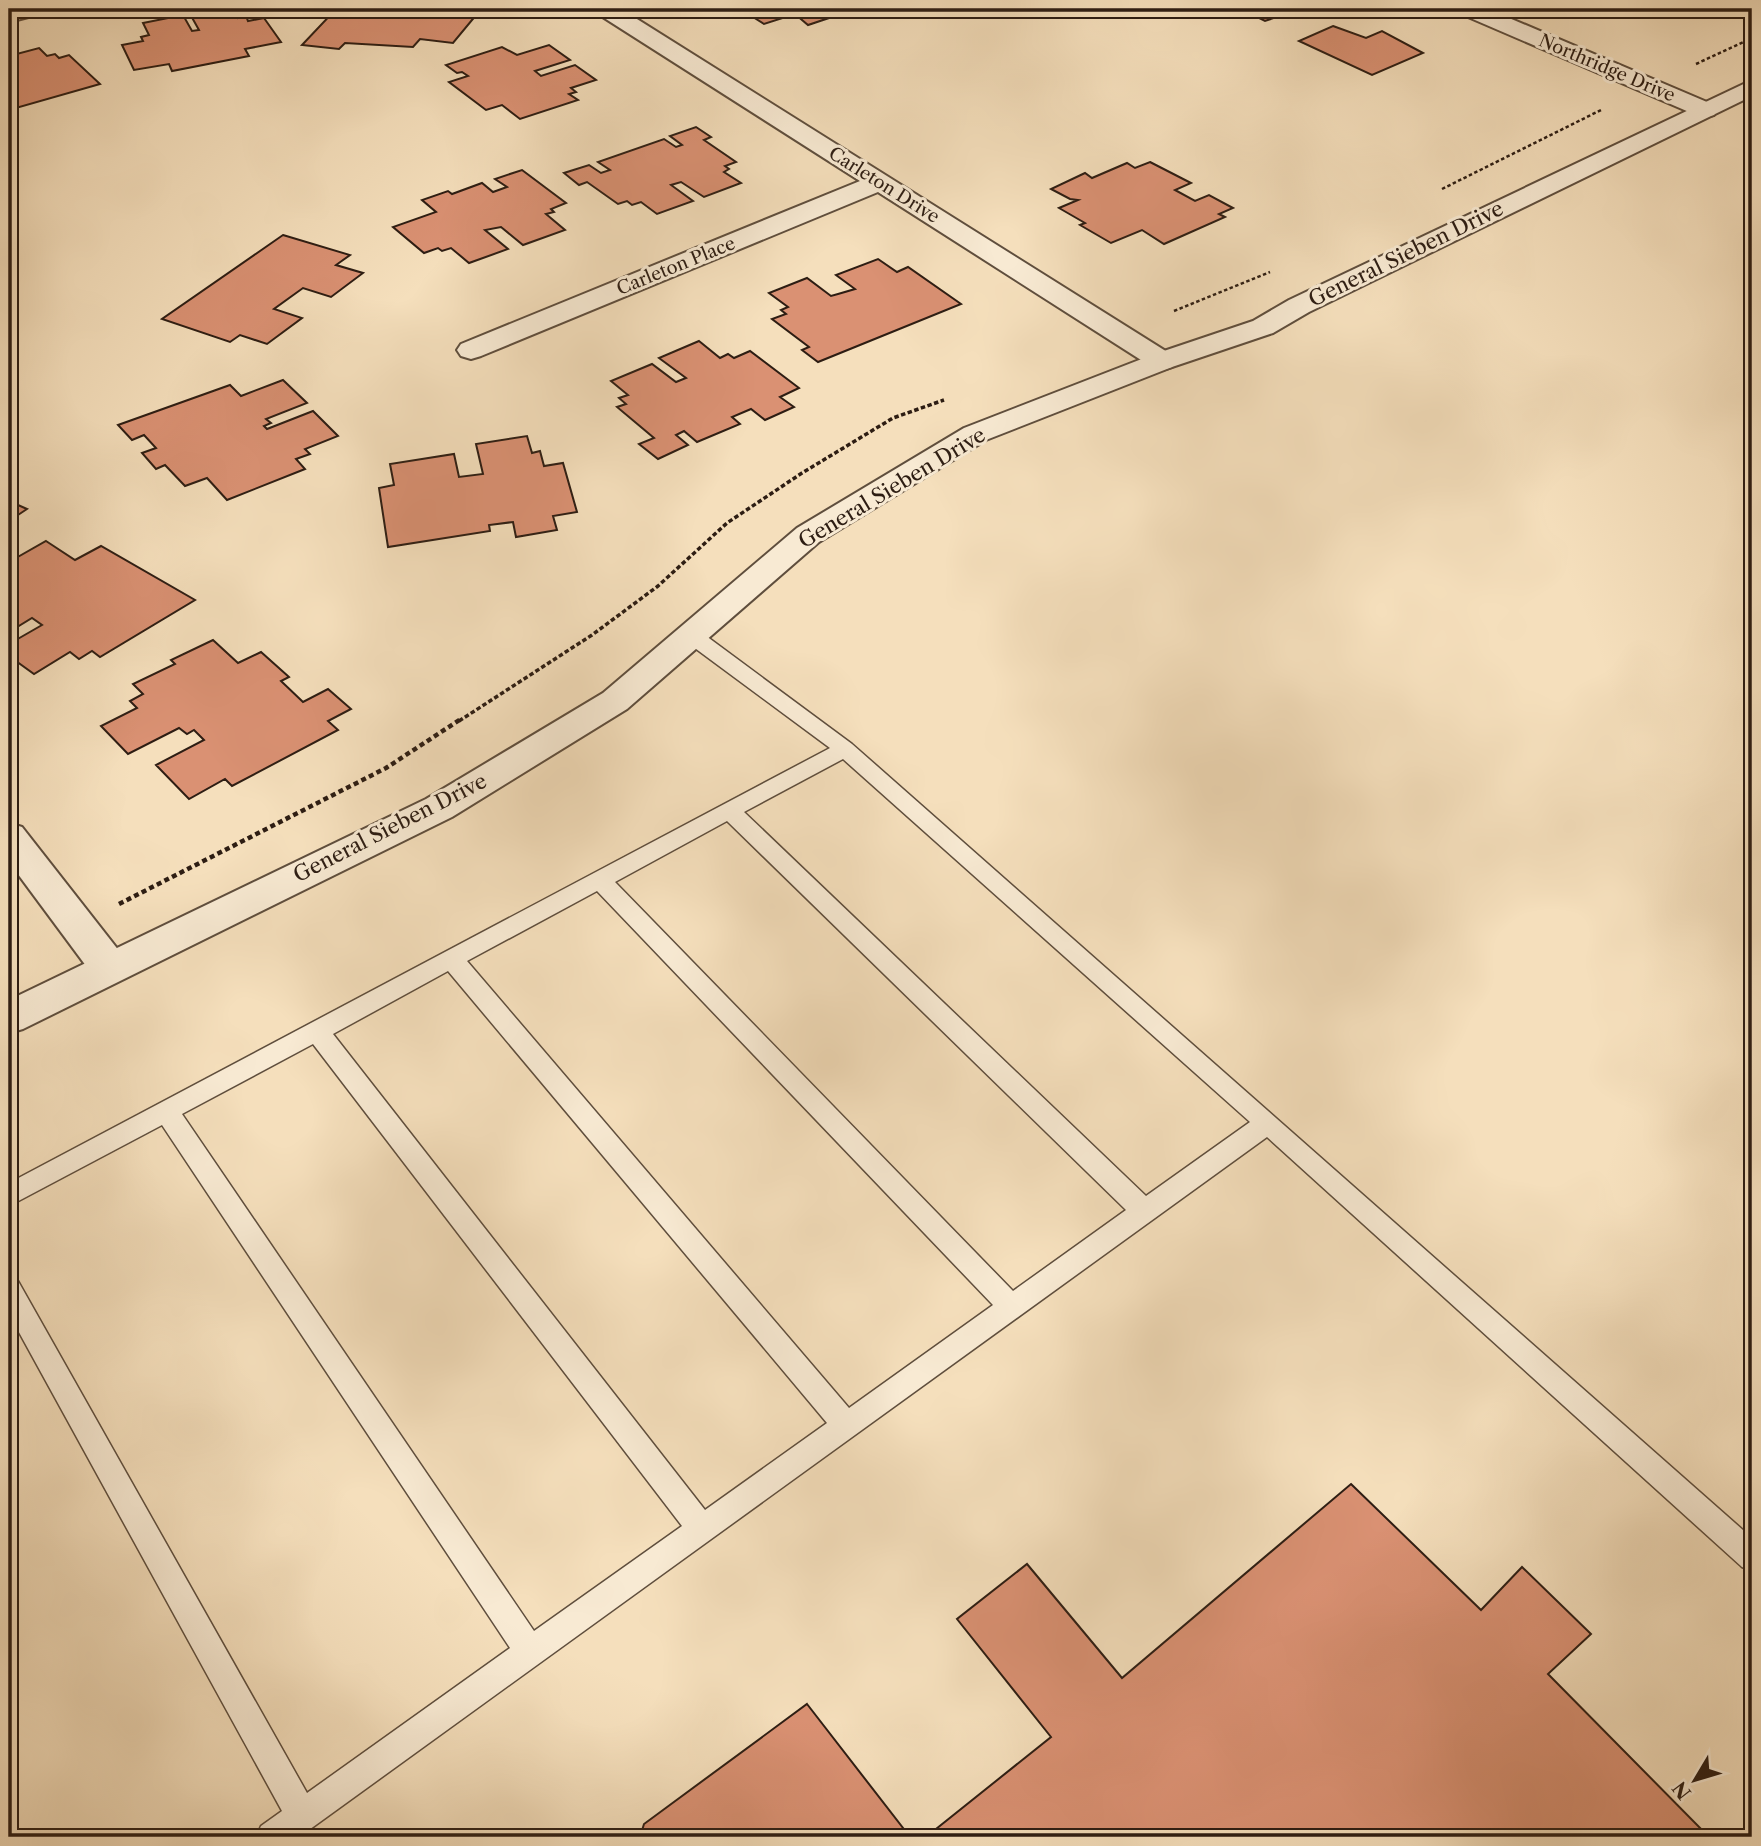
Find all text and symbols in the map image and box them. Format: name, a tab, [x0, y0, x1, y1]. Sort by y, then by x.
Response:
street label: Northridge Drive	[1536, 29, 1678, 107]
street label: Carleton Drive	[824, 142, 944, 228]
street label: General Sieben Drive	[1304, 195, 1507, 312]
street label: Carleton Place	[613, 232, 739, 300]
street label: General Sieben Drive	[794, 422, 990, 553]
street label: General Sieben Drive	[289, 768, 491, 887]
north arrow	[1660, 1744, 1730, 1814]
text: N	[1668, 1777, 1696, 1804]

